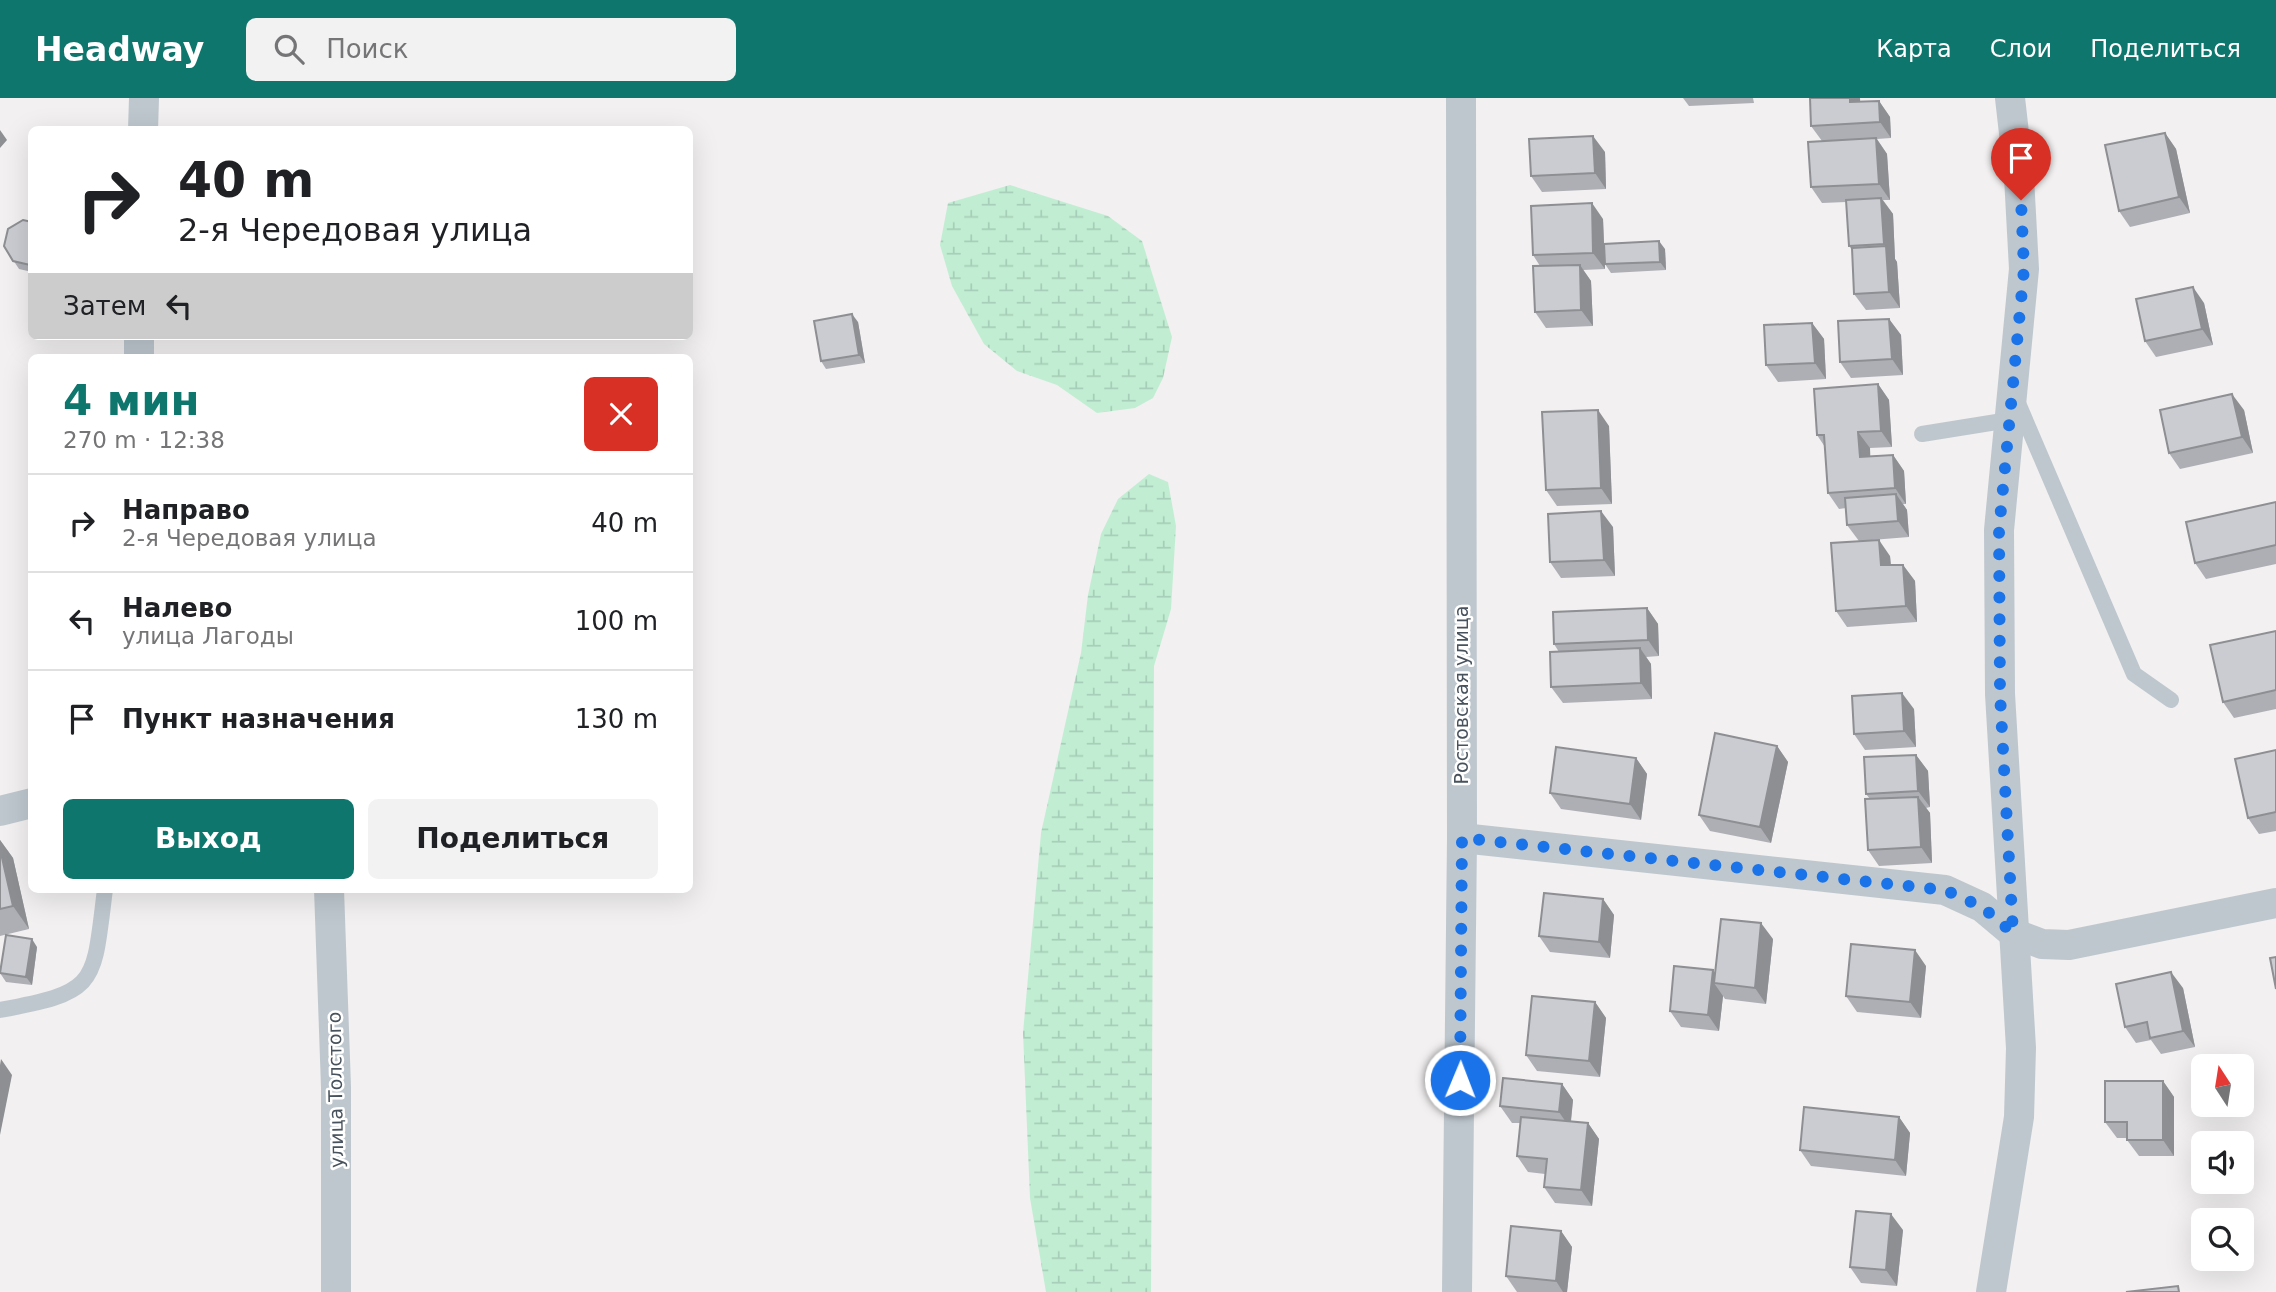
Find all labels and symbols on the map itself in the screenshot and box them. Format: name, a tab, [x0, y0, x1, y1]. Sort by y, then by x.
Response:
pin	[1991, 128, 2051, 200]
street label: Ростовская улица	[1450, 606, 1472, 784]
street label: улица Толстого	[323, 1012, 347, 1168]
position arrow	[1423, 1043, 1497, 1117]
north arrow	[2191, 1054, 2254, 1116]

